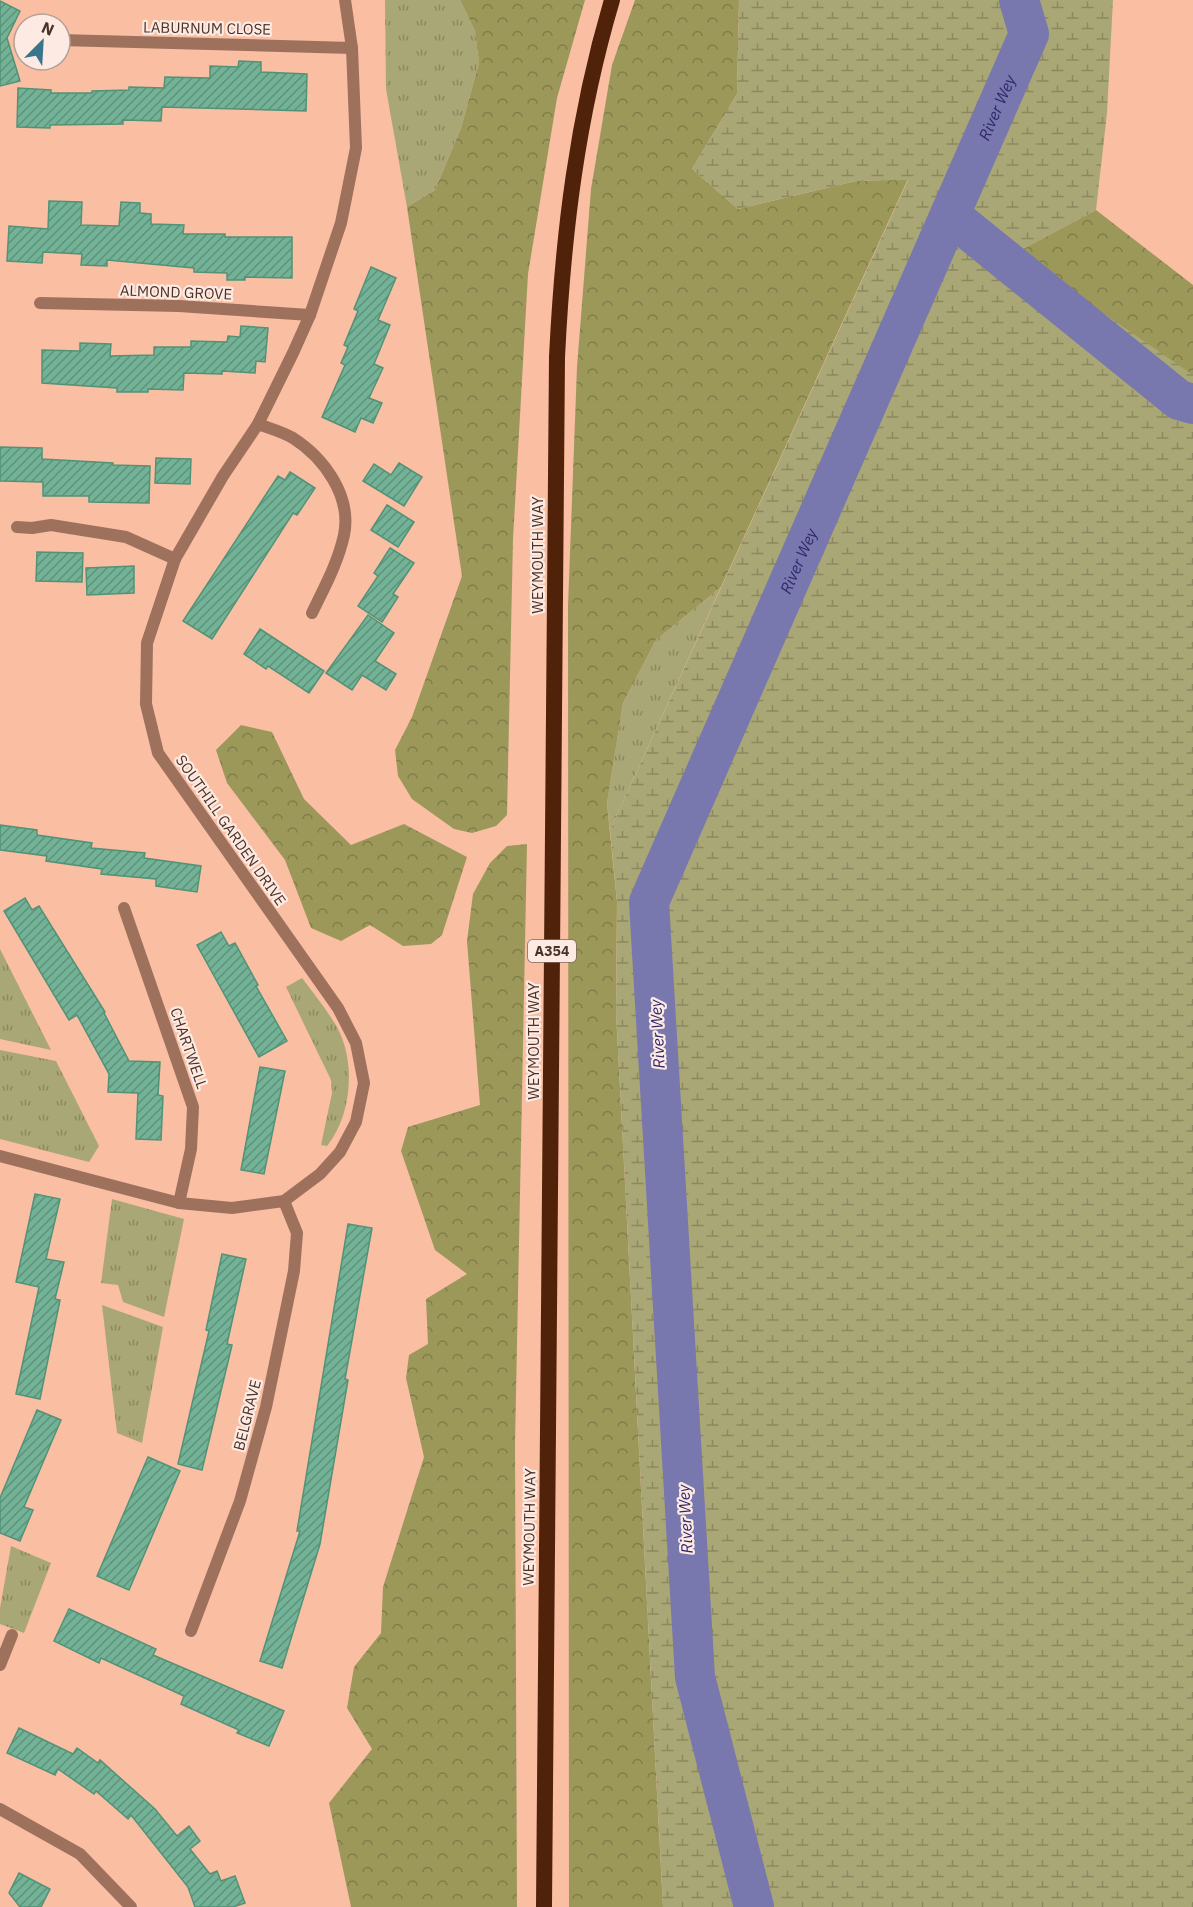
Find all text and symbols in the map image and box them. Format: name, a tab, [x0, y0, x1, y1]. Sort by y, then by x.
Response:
north arrow	[12, 12, 72, 72]
text: N	[39, 17, 57, 40]
street label: LABURNUM CLOSE	[143, 17, 271, 39]
water label: River Wey	[974, 71, 1020, 143]
street label: ALMOND GROVE	[120, 281, 232, 303]
street label: WEYMOUTH WAY	[528, 496, 547, 614]
water label: River Wey	[775, 524, 822, 597]
street label: SOUTHILL GARDEN DRIVE	[172, 751, 290, 909]
road number: A354	[528, 940, 576, 962]
street label: WEYMOUTH WAY	[524, 982, 543, 1100]
water label: River Wey	[645, 998, 669, 1069]
street label: CHARTWELL	[166, 1005, 212, 1092]
street label: BELGRAVE	[229, 1378, 265, 1452]
street label: WEYMOUTH WAY	[518, 1468, 540, 1586]
water label: River Wey	[673, 1483, 697, 1554]

